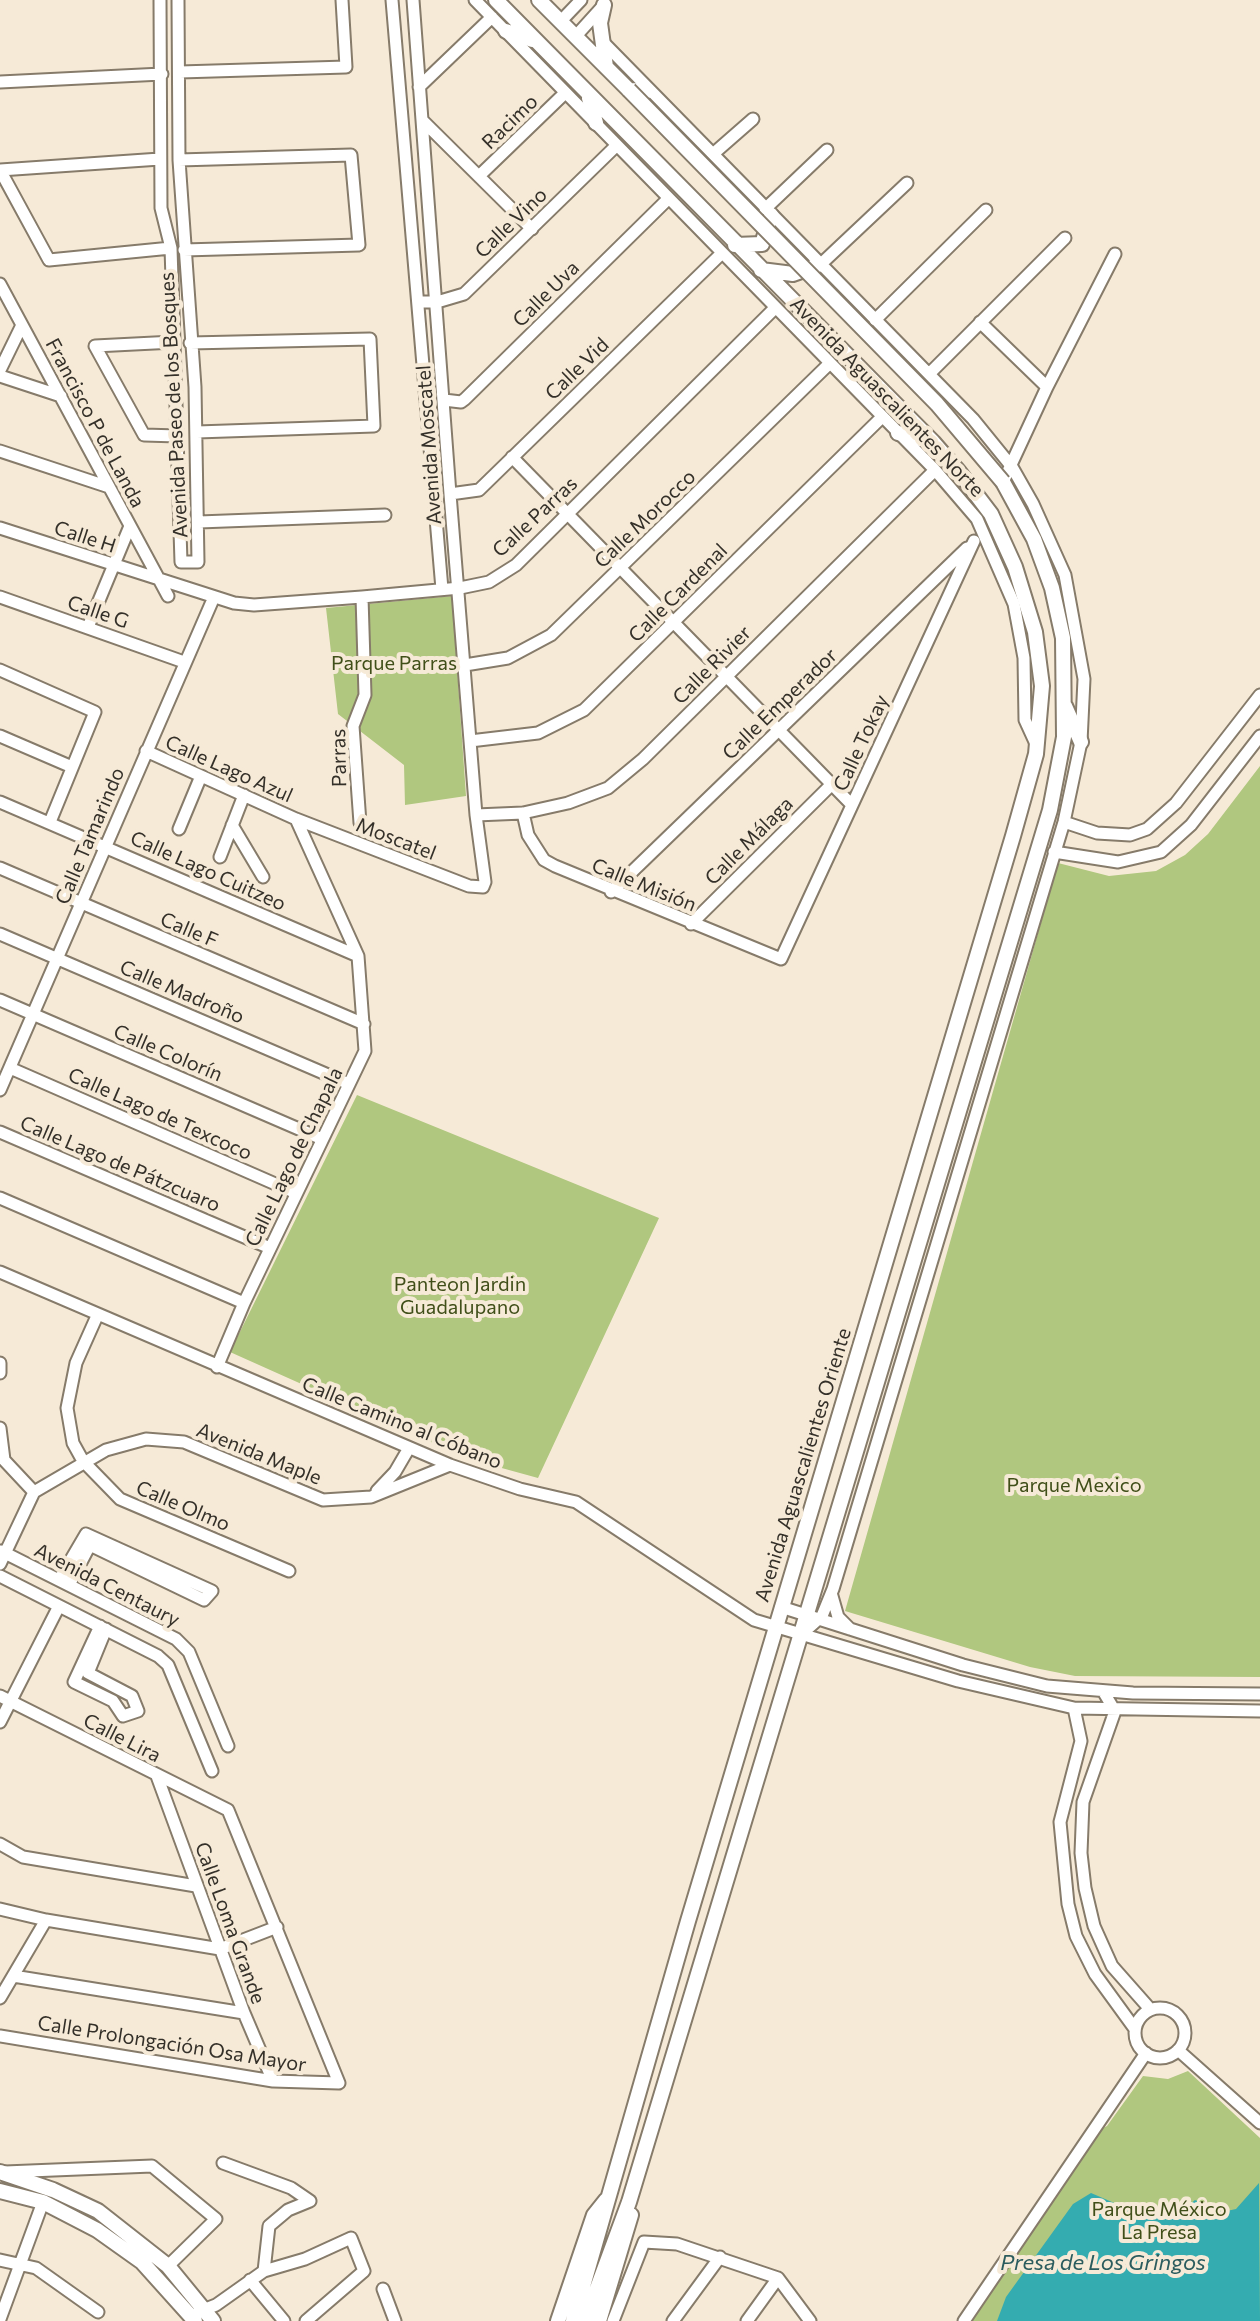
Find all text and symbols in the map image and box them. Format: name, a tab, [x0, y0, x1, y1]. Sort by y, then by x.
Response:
street label: Racimo	[477, 90, 543, 154]
street label: Calle Vino	[470, 183, 552, 263]
street label: Calle Uva	[508, 256, 584, 332]
street label: Avenida Paseo de los Bosques	[155, 271, 193, 539]
street label: Avenida Aguascalientes Norte	[785, 292, 989, 502]
street label: Calle Vid	[540, 333, 614, 405]
street label: Francisco P de Landa	[40, 334, 150, 512]
street label: Avenida Moscatel	[411, 364, 447, 526]
street label: Calle Morocco	[590, 465, 700, 573]
street label: Calle Parras	[488, 472, 582, 562]
street label: Calle H	[51, 516, 119, 558]
street label: Calle Cardenal	[624, 539, 732, 647]
street label: Calle G	[64, 590, 132, 634]
street label: Calle Rivier	[668, 621, 756, 709]
street label: Calle Emperador	[718, 643, 842, 765]
park label: Parque Parras	[331, 651, 457, 675]
street label: Calle Tokay	[828, 691, 894, 795]
street label: Parras	[326, 729, 352, 787]
street label: Calle Lago Azul	[162, 730, 296, 808]
street label: Calle Tamarindo	[50, 764, 130, 908]
street label: Calle Málaga	[700, 792, 798, 890]
street label: Moscatel	[352, 813, 440, 865]
street label: Calle Lago Cuitzeo	[127, 826, 289, 916]
street label: Calle Misión	[588, 853, 700, 917]
street label: Calle F	[157, 907, 221, 953]
street label: Calle Madroño	[116, 955, 248, 1029]
street label: Calle Colorín	[110, 1019, 226, 1087]
street label: Calle Lago de Texcoco	[64, 1063, 256, 1165]
street label: Calle Lago de Chapala	[240, 1063, 348, 1251]
street label: Calle Lago de Pátzcuaro	[16, 1111, 224, 1217]
park label: Panteon Jardin Guadalupano	[394, 1272, 526, 1319]
street label: Avenida Aguascalientes Oriente	[750, 1325, 856, 1605]
street label: Calle Camino al Cóbano	[299, 1372, 505, 1474]
street label: Avenida Maple	[193, 1418, 325, 1490]
park label: Parque Mexico	[1006, 1473, 1142, 1497]
street label: Calle Olmo	[133, 1476, 233, 1536]
street label: Avenida Centaury	[30, 1538, 184, 1632]
street label: Calle Lira	[79, 1708, 165, 1768]
street label: Calle Loma Grande	[190, 1839, 270, 2007]
street label: Calle Prolongación Osa Mayor	[36, 2011, 308, 2077]
park label: Parque México La Presa	[1091, 2197, 1227, 2244]
water label: Presa de Los Gringos	[1000, 2250, 1206, 2276]

